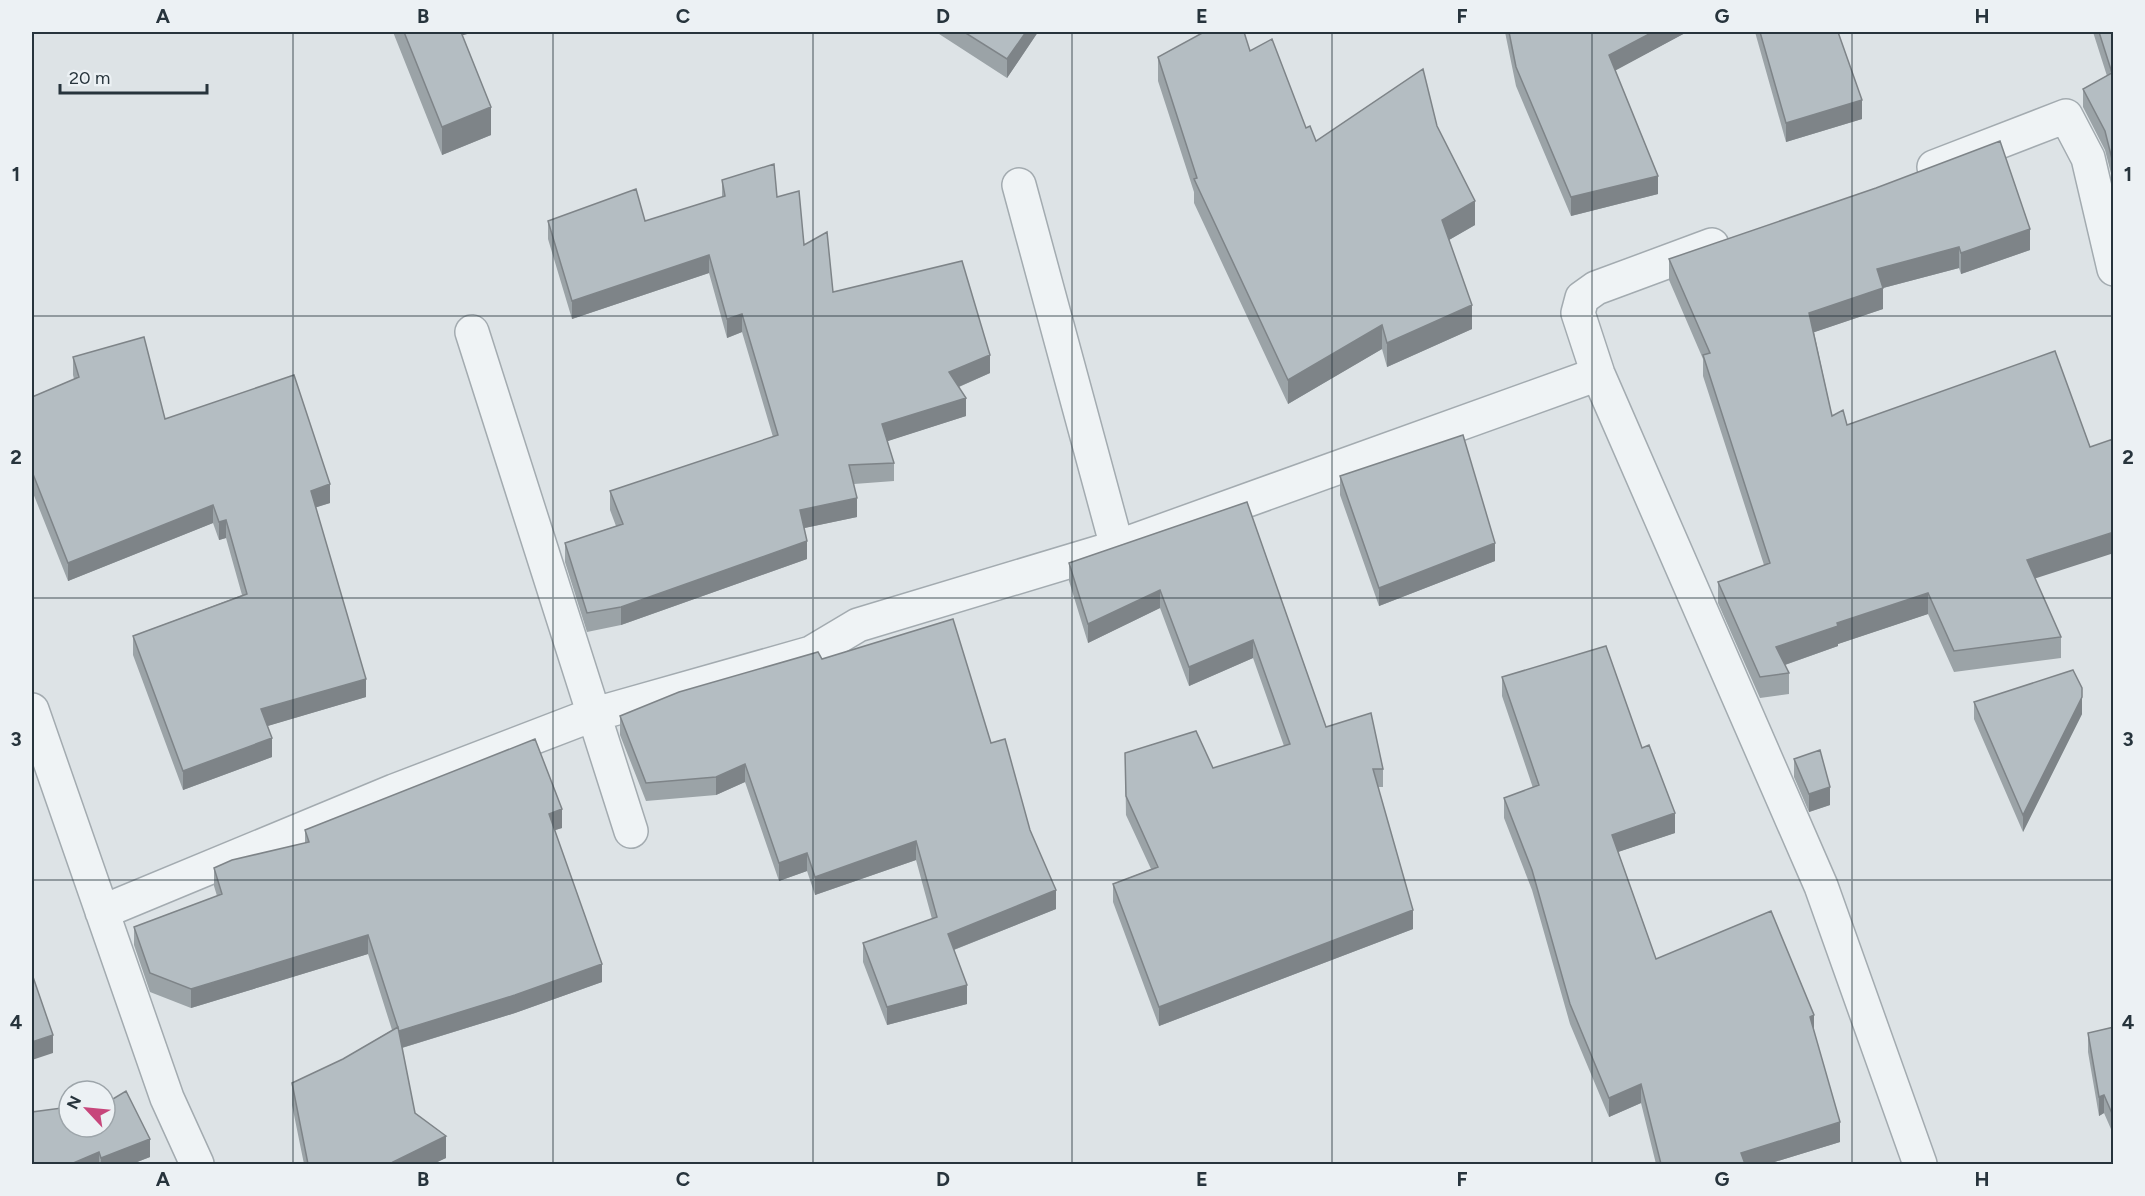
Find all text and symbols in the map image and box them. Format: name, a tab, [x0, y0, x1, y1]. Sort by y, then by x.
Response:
text: A	[156, 4, 171, 28]
text: B	[417, 4, 429, 28]
text: C	[676, 4, 690, 28]
text: D	[936, 4, 950, 28]
text: E	[1196, 4, 1208, 28]
text: F	[1456, 4, 1468, 28]
text: G	[1715, 4, 1730, 28]
text: H	[1975, 4, 1990, 28]
scale bar	[60, 57, 207, 95]
text: 20 m	[69, 67, 110, 89]
text: 1	[12, 162, 20, 186]
text: 1	[2124, 162, 2132, 186]
text: 2	[10, 445, 22, 469]
text: 2	[2122, 445, 2134, 469]
text: 3	[10, 727, 22, 751]
text: 3	[2122, 727, 2134, 751]
text: 4	[10, 1010, 23, 1034]
text: 4	[2122, 1010, 2135, 1034]
north arrow	[57, 1079, 117, 1139]
text: N	[63, 1093, 85, 1112]
text: A	[156, 1167, 171, 1191]
text: B	[417, 1167, 429, 1191]
text: C	[676, 1167, 690, 1191]
text: D	[936, 1167, 950, 1191]
text: E	[1196, 1167, 1208, 1191]
text: F	[1456, 1167, 1468, 1191]
text: G	[1715, 1167, 1730, 1191]
text: H	[1975, 1167, 1990, 1191]

